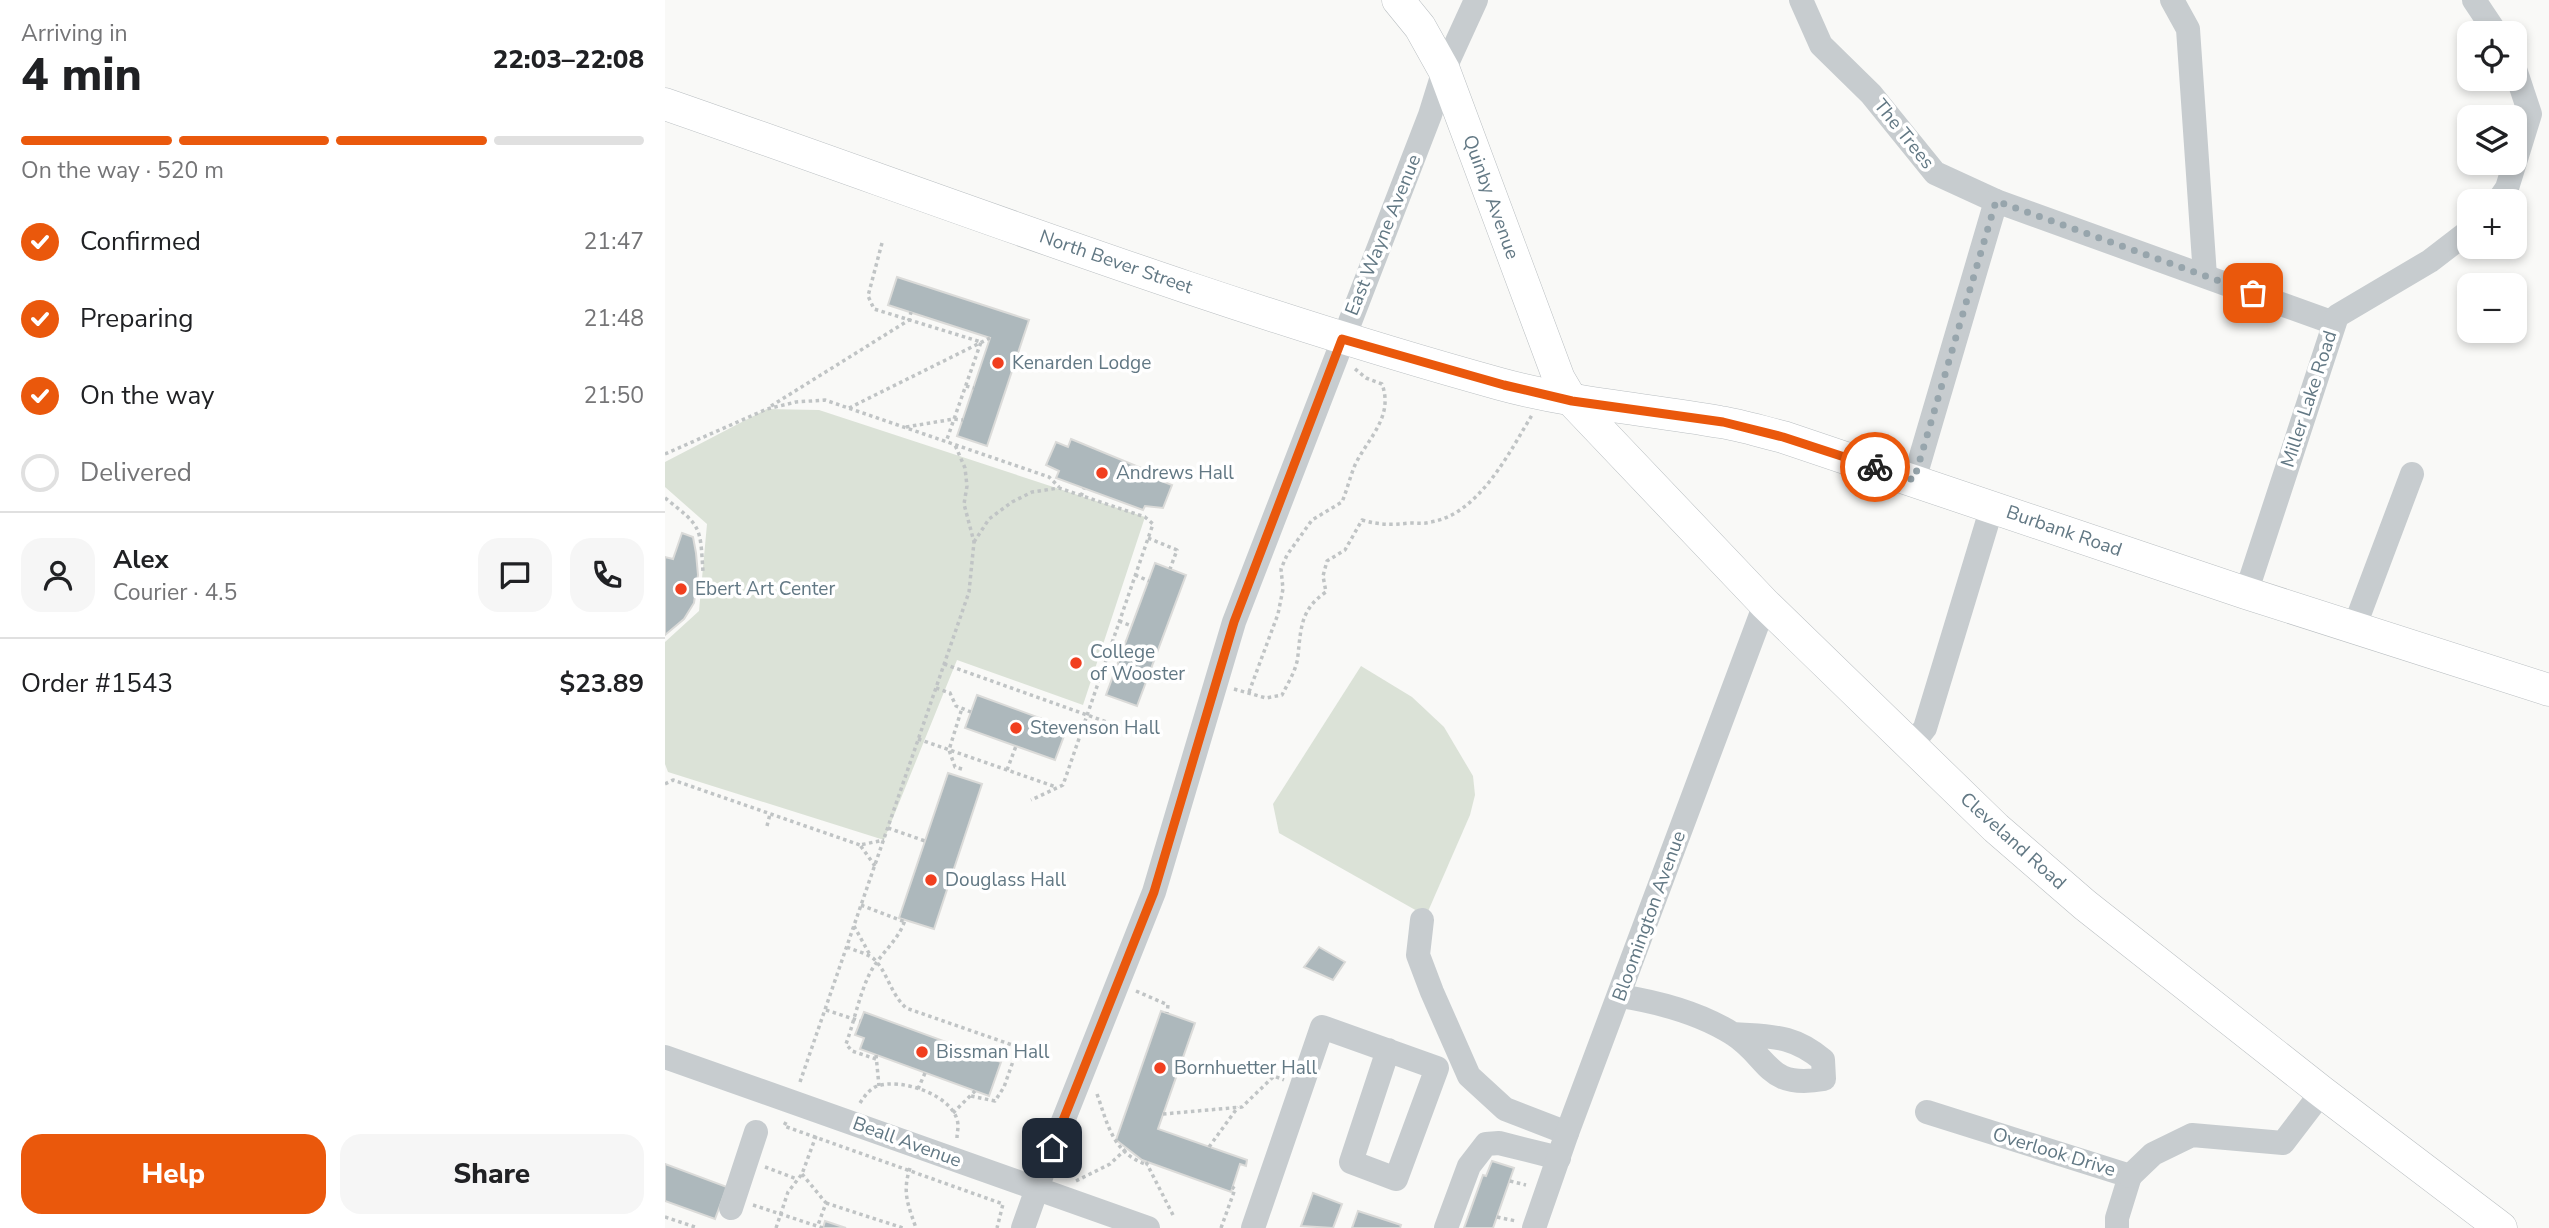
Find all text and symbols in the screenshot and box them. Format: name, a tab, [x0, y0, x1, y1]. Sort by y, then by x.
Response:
text: Arriving in	[21, 18, 128, 49]
map controls	[2457, 21, 2527, 343]
button: locate	[2457, 21, 2527, 91]
text: 22:03–22:08	[493, 42, 644, 77]
text: 4 min	[21, 43, 142, 106]
street label: The Trees	[1868, 93, 1940, 175]
button: layers	[2457, 105, 2527, 175]
street label: Quinby Avenue	[1456, 131, 1526, 263]
street label: East Wayne Avenue	[1339, 151, 1427, 319]
text: On the way · 520 m	[21, 155, 224, 186]
button: +	[2457, 189, 2527, 259]
icon: check	[21, 223, 59, 261]
text: Confirmed	[80, 224, 201, 259]
street label: North Bever Street	[1036, 224, 1196, 301]
text: 21:47	[584, 226, 644, 257]
pin	[2223, 263, 2283, 323]
button: −	[2457, 273, 2527, 343]
icon: bag	[2234, 274, 2272, 312]
icon: check	[21, 300, 59, 338]
text: Preparing	[80, 301, 193, 336]
text: 21:48	[584, 303, 644, 334]
street label: Miller Lake Road	[2275, 327, 2343, 471]
place label: Kenarden Lodge	[1012, 350, 1151, 376]
marker: Kenarden Lodge	[990, 355, 1006, 371]
icon: check	[21, 377, 59, 415]
text: On the way	[80, 378, 214, 413]
text: 21:50	[584, 380, 644, 411]
courier	[1840, 432, 1910, 502]
icon: bike	[1856, 448, 1894, 486]
text: Delivered	[80, 455, 192, 490]
place label: Andrews Hall	[1116, 460, 1234, 486]
marker: Andrews Hall	[1094, 465, 1110, 481]
street label: Burbank Road	[2003, 499, 2125, 563]
button: person	[21, 538, 95, 612]
button: chat	[478, 538, 552, 612]
button: phone	[570, 538, 644, 612]
text: Alex	[113, 542, 169, 577]
place label: Ebert Art Center	[695, 576, 835, 602]
text: Courier · 4.5	[113, 577, 237, 608]
marker: Ebert Art Center	[673, 581, 689, 597]
place label: College of Wooster	[1090, 639, 1185, 687]
marker: College of Wooster	[1068, 655, 1084, 671]
text: Order #1543	[21, 666, 173, 701]
text: $23.89	[560, 666, 644, 701]
place label: Stevenson Hall	[1030, 715, 1160, 741]
marker: Stevenson Hall	[1008, 720, 1024, 736]
street label: Cleveland Road	[1954, 786, 2072, 896]
street label: Bloomington Avenue	[1606, 827, 1692, 1005]
place label: Douglass Hall	[945, 867, 1066, 893]
marker: Douglass Hall	[923, 872, 939, 888]
place label: Bissman Hall	[936, 1039, 1050, 1065]
marker: Bissman Hall	[914, 1044, 930, 1060]
place label: Bornhuetter Hall	[1174, 1055, 1317, 1081]
marker: Bornhuetter Hall	[1152, 1060, 1168, 1076]
street label: Beall Avenue	[849, 1110, 965, 1174]
pin	[1022, 1118, 1082, 1178]
street label: Overlook Drive	[1989, 1121, 2119, 1183]
icon: home	[1033, 1129, 1071, 1167]
button: Help	[21, 1134, 326, 1214]
button: Share	[340, 1134, 644, 1214]

